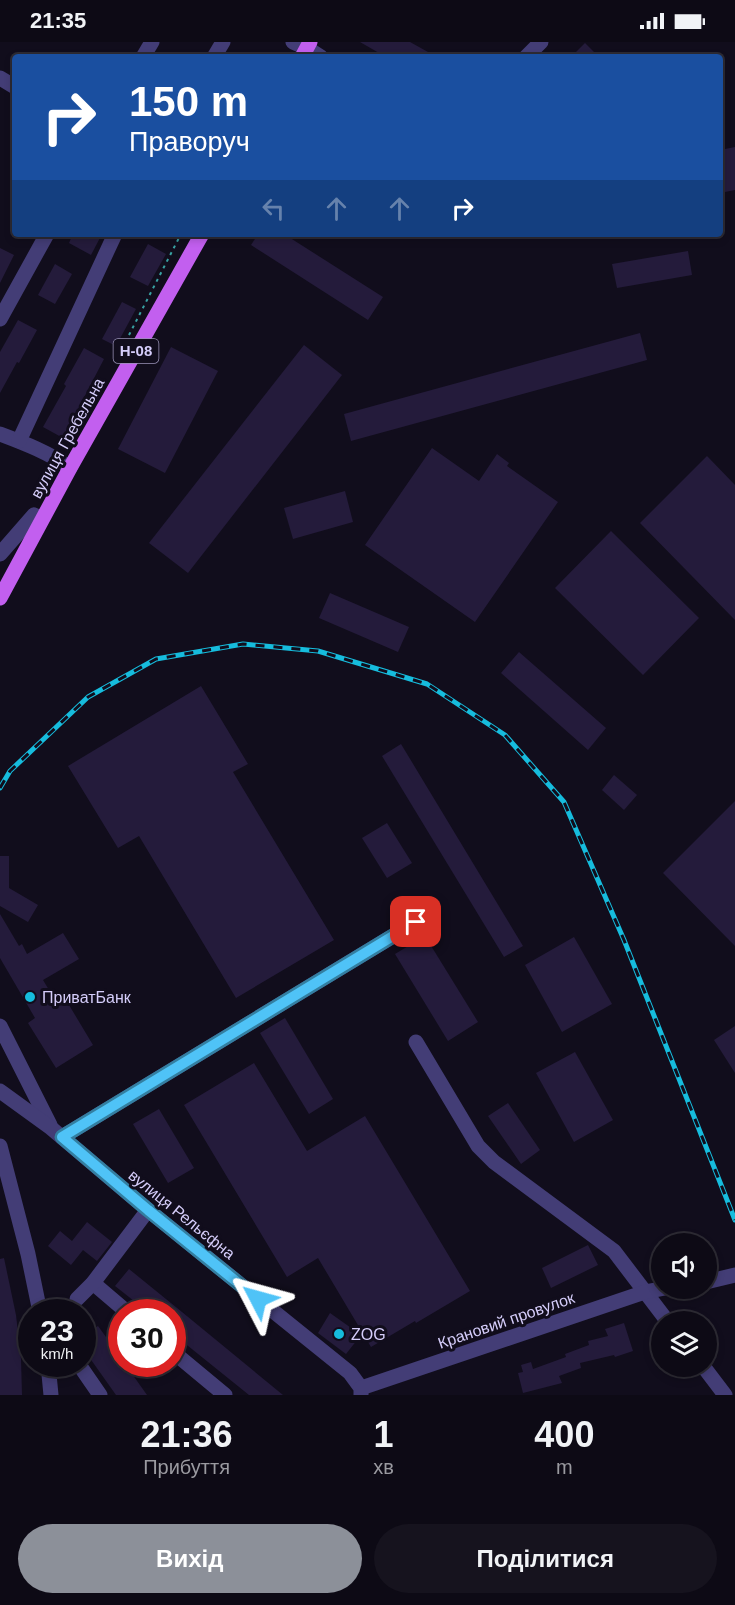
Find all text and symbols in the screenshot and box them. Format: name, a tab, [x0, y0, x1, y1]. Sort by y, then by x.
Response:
text: 21:35	[30, 8, 86, 33]
icon: right	[30, 78, 108, 156]
text: 150 m	[129, 78, 248, 125]
text: Праворуч	[129, 127, 250, 157]
icon: left	[257, 192, 290, 225]
icon: ahead	[320, 192, 353, 225]
icon: ahead	[383, 192, 416, 225]
icon: right	[446, 192, 479, 225]
road number: Н-08	[114, 339, 158, 363]
street label: вулиця Гребельна	[27, 375, 108, 501]
pin	[390, 896, 441, 947]
icon: arrive	[399, 905, 432, 938]
place label: ПриватБанк	[42, 989, 132, 1006]
marker: ПриватБанк	[23, 990, 37, 1004]
street label: вулиця Рельєфна	[125, 1166, 238, 1262]
map controls	[651, 1233, 717, 1377]
button: sound	[651, 1233, 717, 1299]
position arrow	[226, 1267, 290, 1331]
street label: Крановий провулок	[436, 1289, 578, 1352]
speed limit sign: 30	[108, 1299, 186, 1377]
button: layers	[651, 1311, 717, 1377]
text: 23	[40, 1314, 74, 1347]
place label: ZOG	[351, 1326, 386, 1343]
marker: ZOG	[332, 1327, 346, 1341]
text: km/h	[41, 1345, 73, 1362]
text: 21:36	[141, 1414, 233, 1455]
text: 1	[373, 1414, 394, 1455]
text: 400	[534, 1414, 594, 1455]
text: Прибуття	[143, 1456, 230, 1478]
text: хв	[373, 1456, 394, 1478]
text: m	[556, 1456, 573, 1478]
button: Вихід	[18, 1524, 362, 1593]
button: Поділитися	[374, 1524, 717, 1593]

